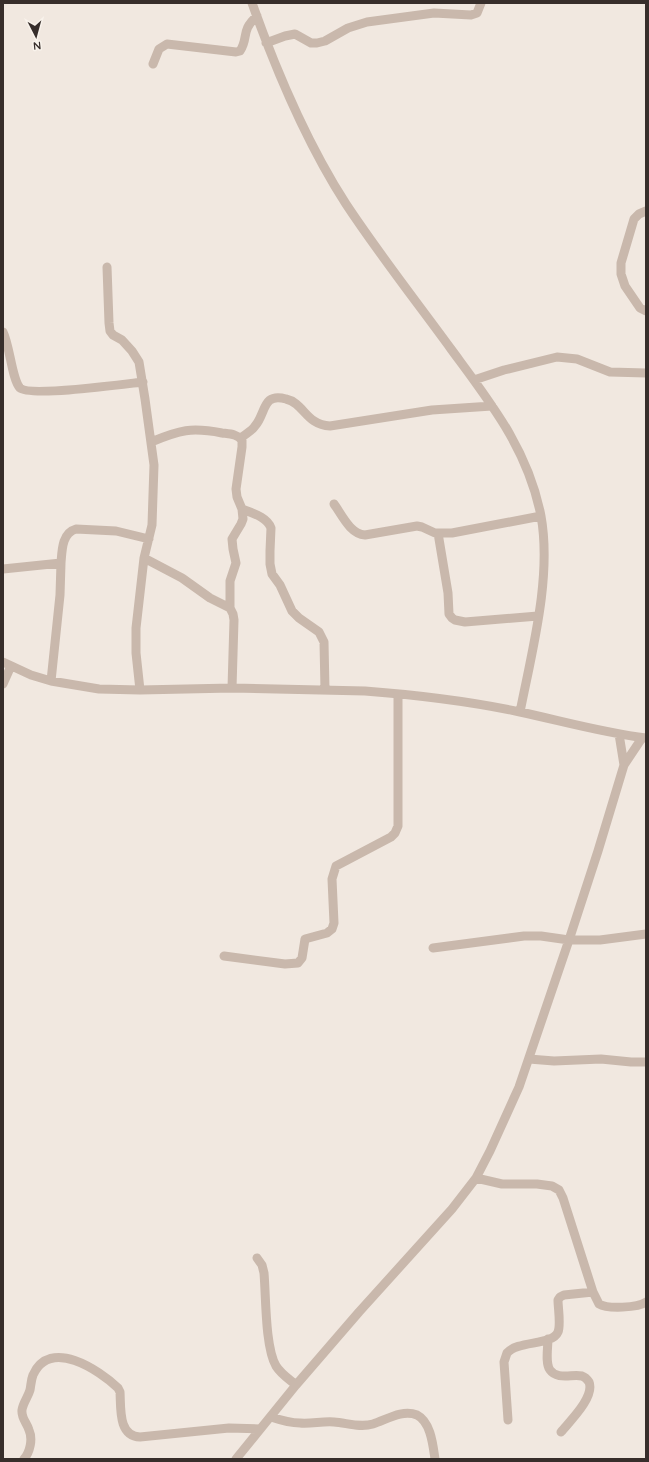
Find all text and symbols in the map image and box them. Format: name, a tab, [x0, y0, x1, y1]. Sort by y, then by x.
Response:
north arrow	[16, 16, 56, 56]
text: N	[32, 39, 42, 53]

